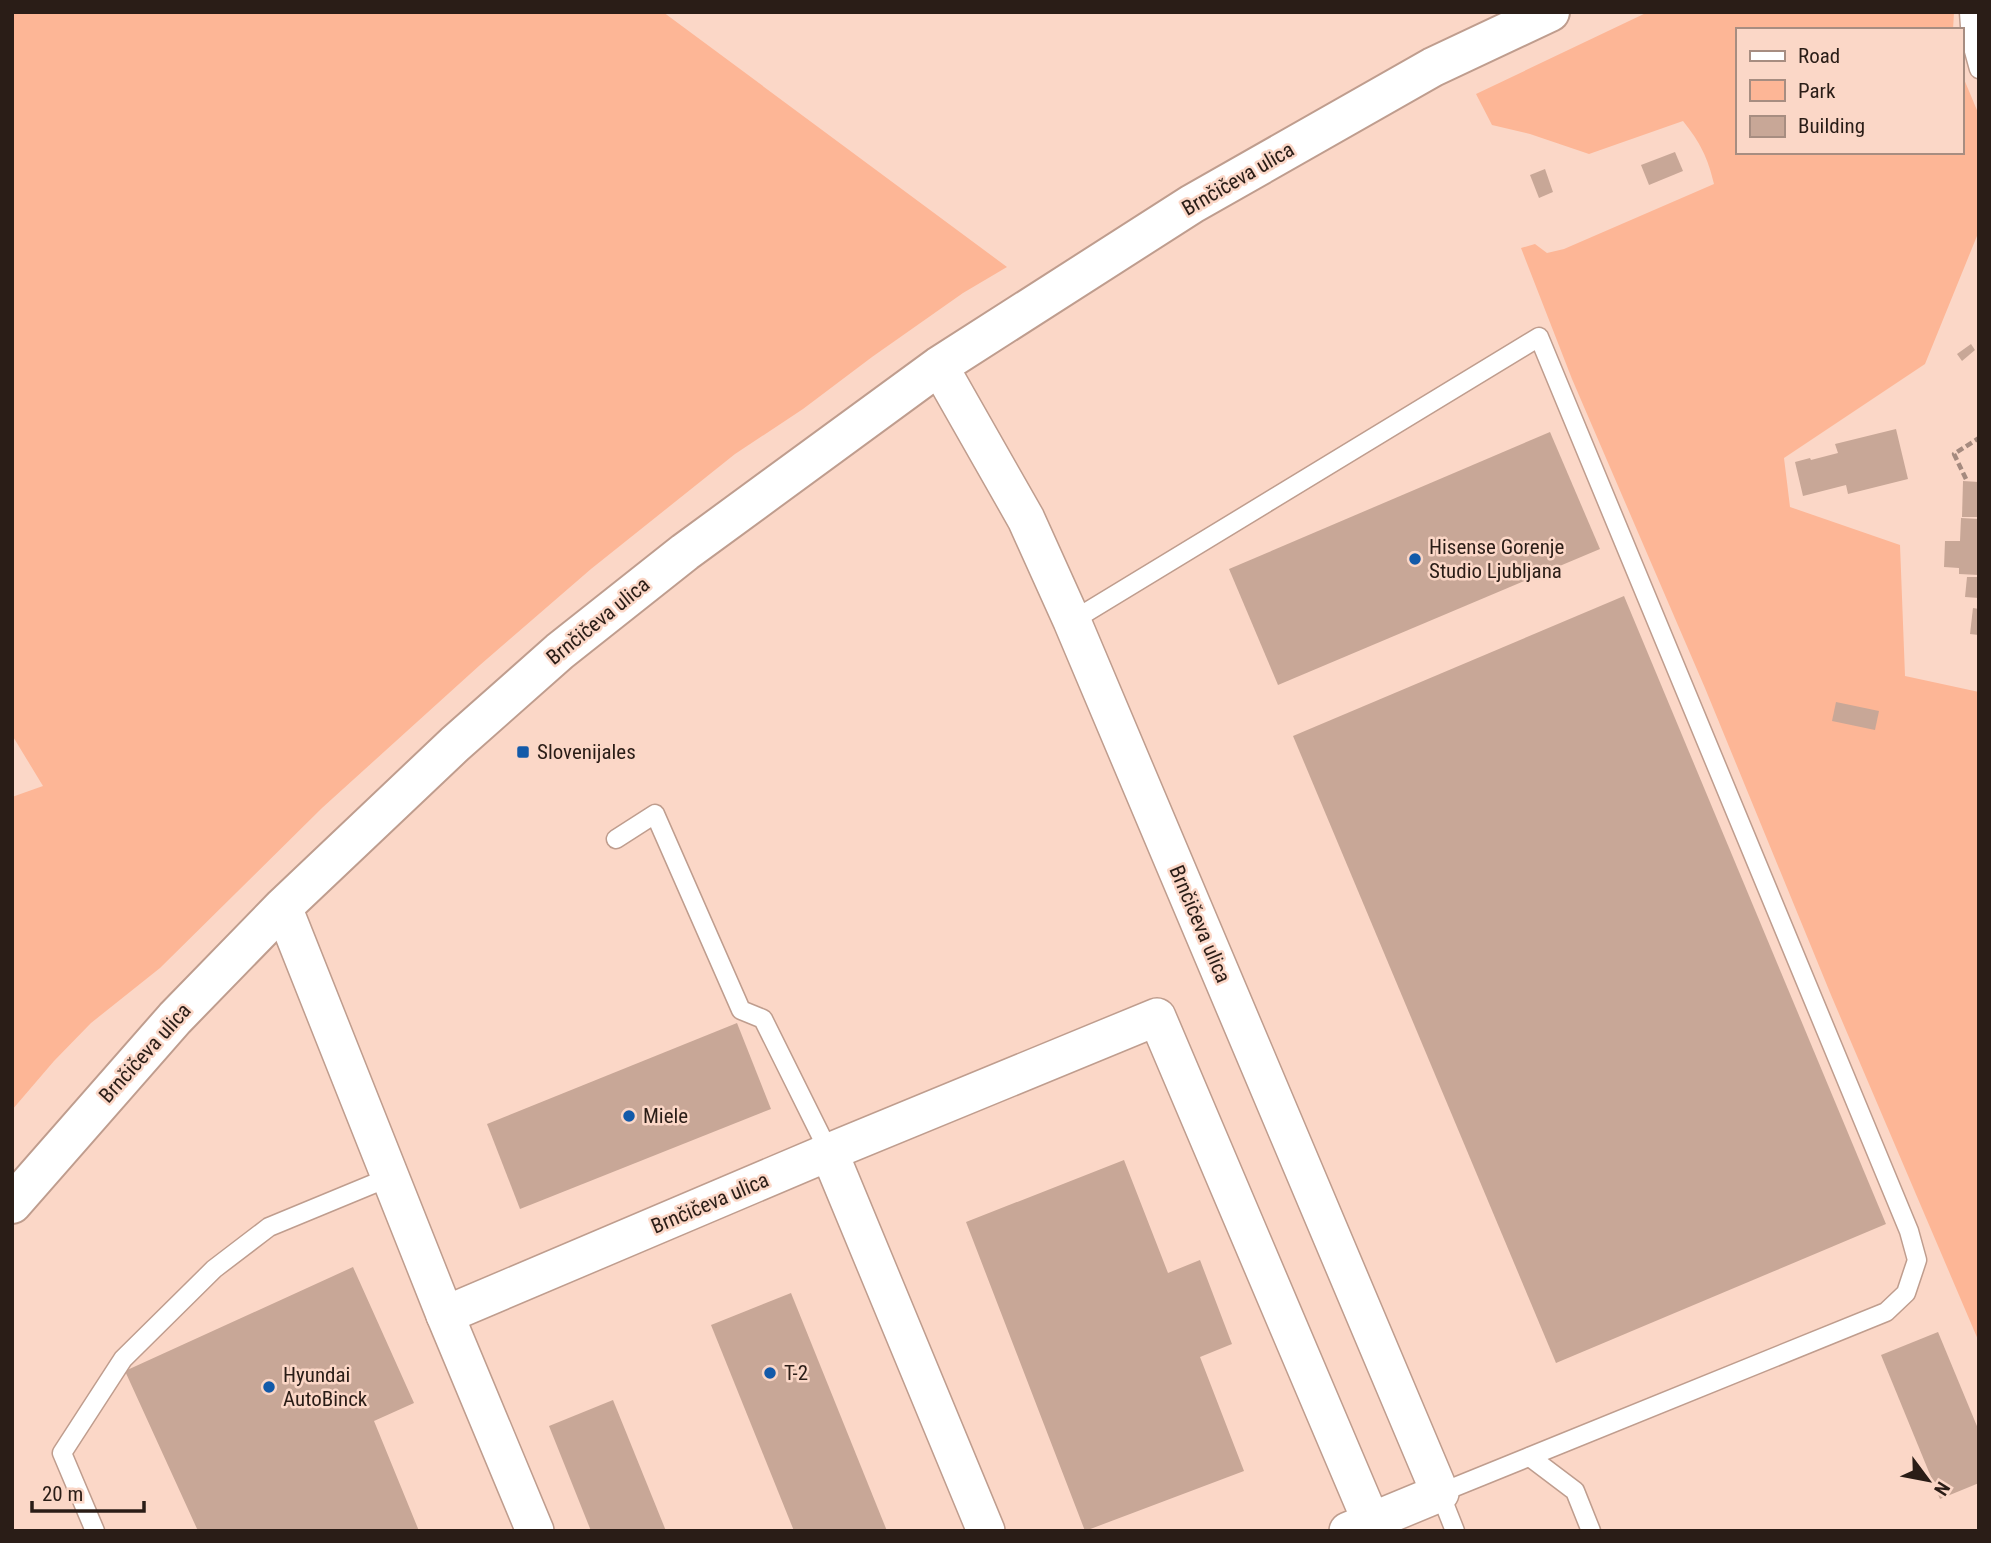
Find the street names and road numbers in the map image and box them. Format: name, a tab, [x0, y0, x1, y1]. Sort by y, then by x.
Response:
street label: Brnčičeva ulica	[1178, 137, 1298, 221]
street label: Brnčičeva ulica	[542, 572, 654, 670]
street label: Brnčičeva ulica	[1164, 862, 1236, 986]
street label: Brnčičeva ulica	[94, 998, 196, 1108]
street label: Brnčičeva ulica	[648, 1167, 772, 1239]

